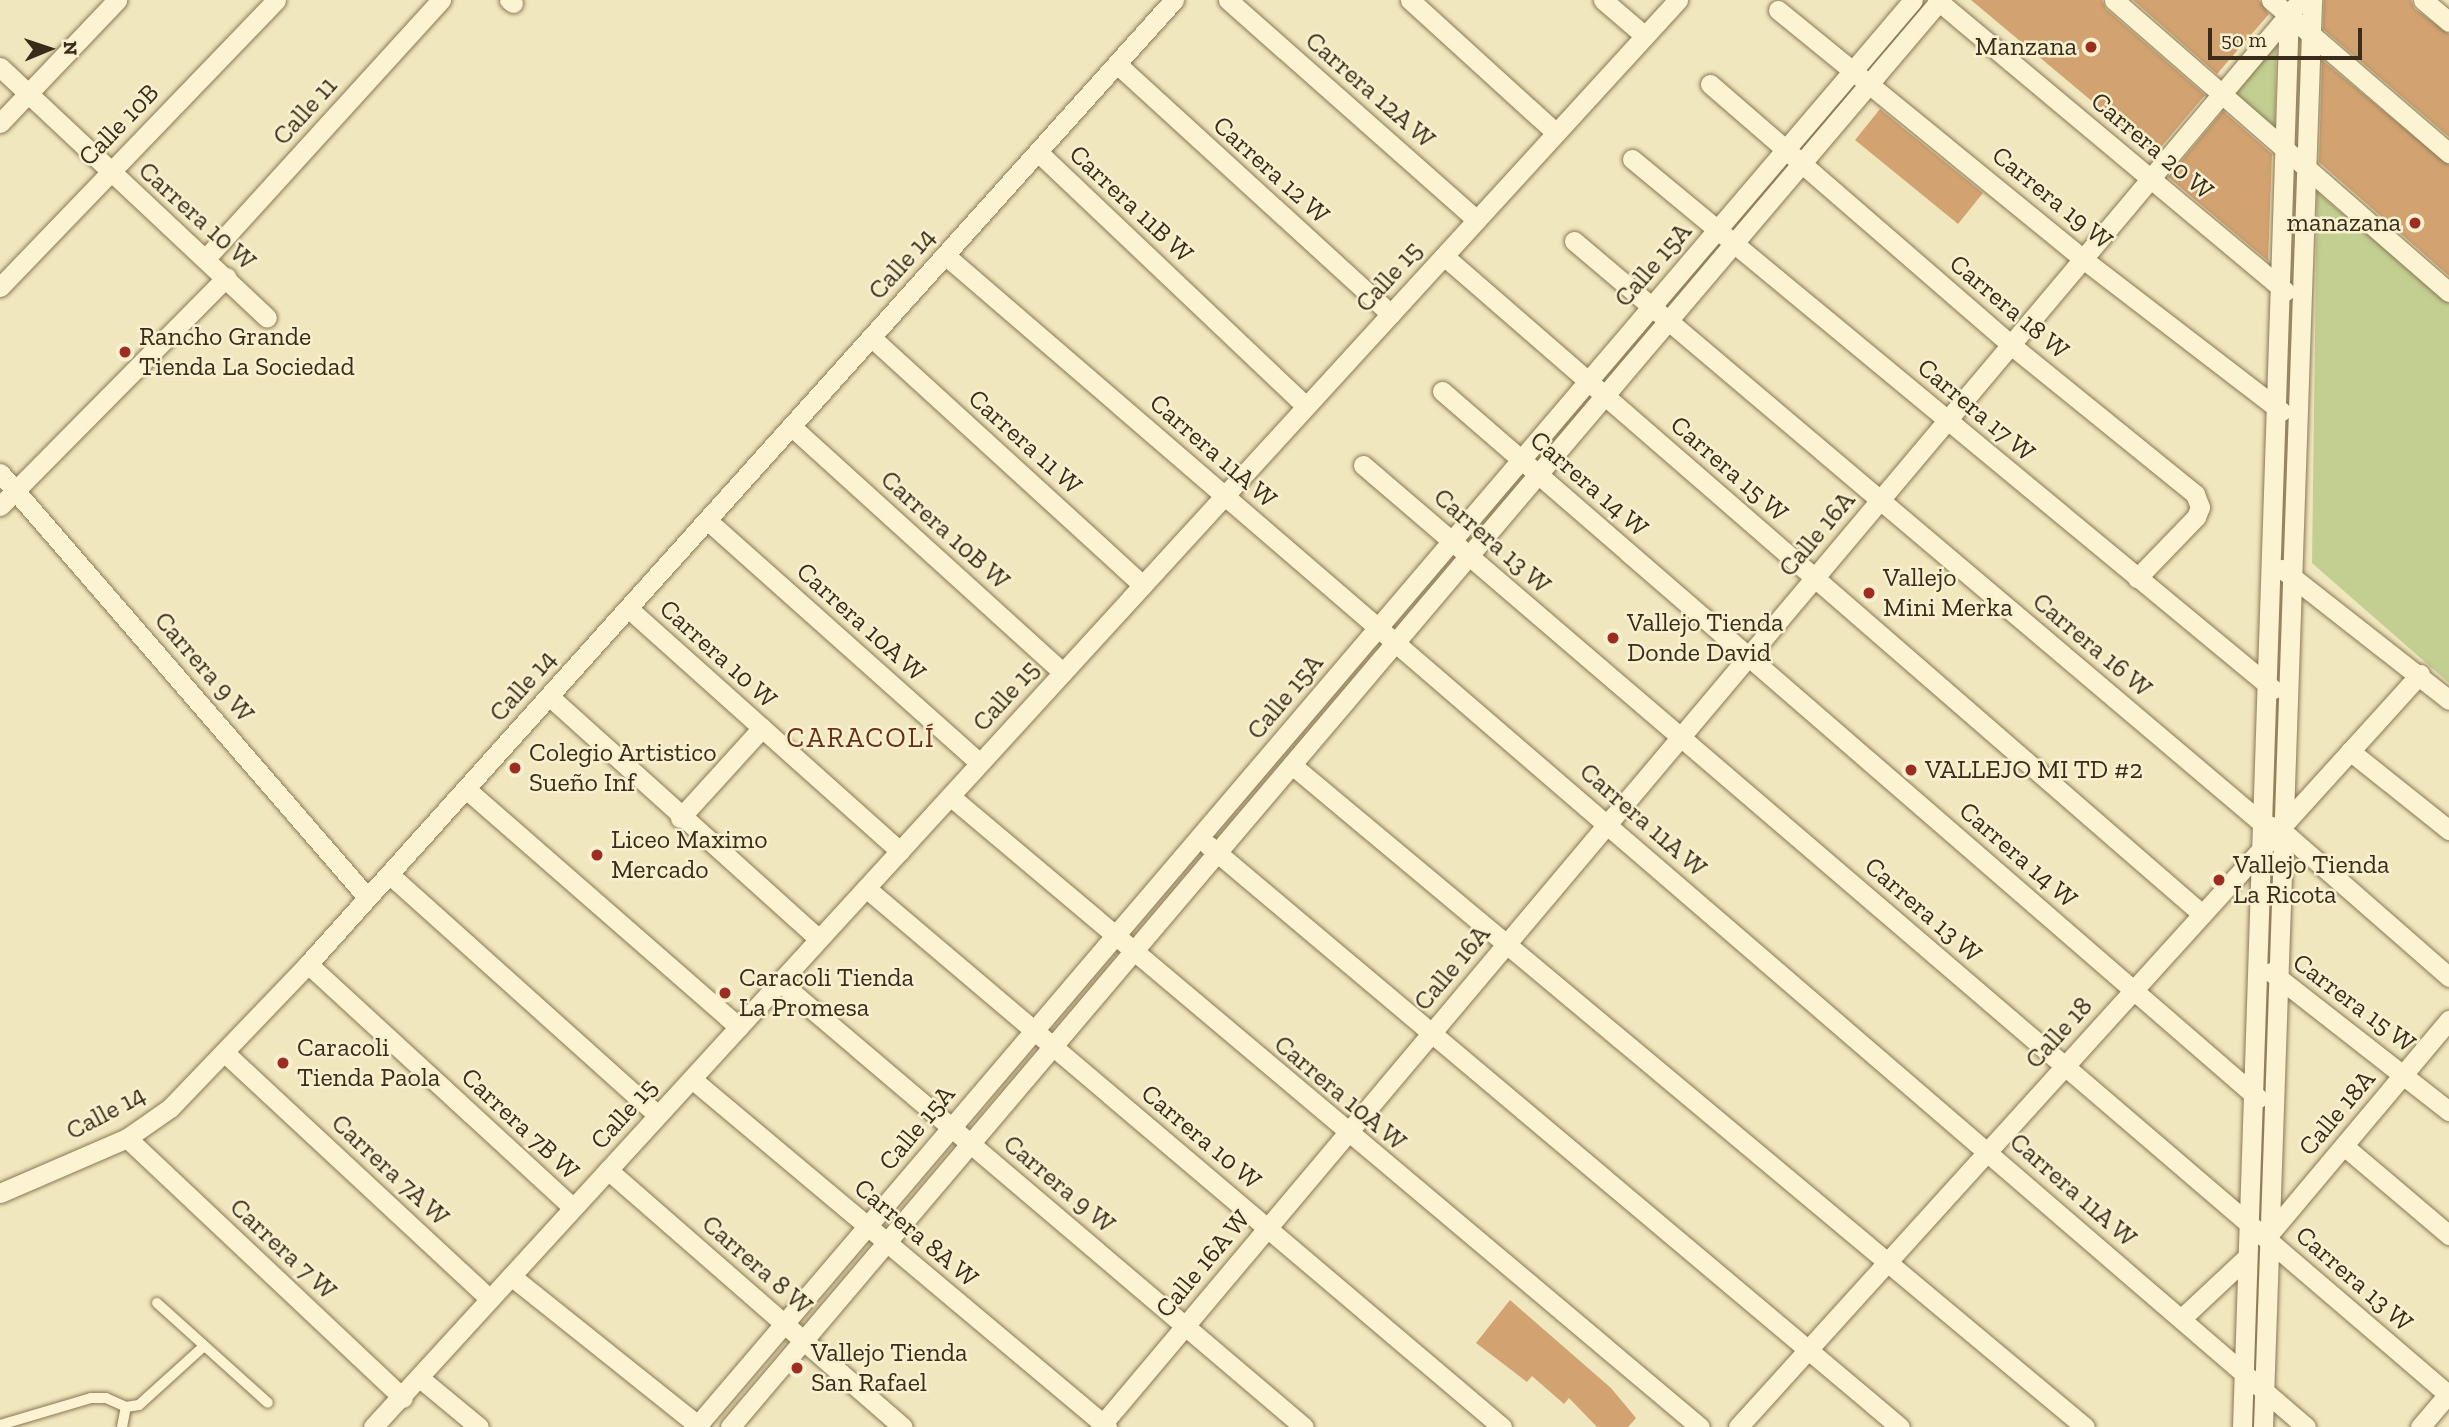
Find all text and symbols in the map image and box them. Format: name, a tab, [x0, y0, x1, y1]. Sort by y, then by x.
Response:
north arrow	[14, 14, 84, 84]
scale bar	[2211, 14, 2365, 58]
street label: Carrera 12A W	[1298, 25, 1442, 155]
text: 50 m	[2221, 27, 2267, 52]
place label: Manzana	[1975, 31, 2077, 63]
marker: Manzana	[2083, 39, 2099, 55]
text: N	[59, 41, 82, 56]
street label: Calle 11	[266, 70, 344, 152]
street label: Calle 10B	[72, 77, 166, 173]
street label: Carrera 20 W	[2084, 85, 2220, 207]
street label: Carrera 12 W	[1206, 109, 1336, 231]
street label: Carrera 11B W	[1062, 138, 1200, 270]
street label: Carrera 19 W	[1985, 140, 2119, 256]
street label: Carrera 10 W	[132, 155, 262, 277]
place label: manazana	[2286, 207, 2401, 239]
marker: manazana	[2407, 215, 2423, 231]
street label: Calle 15A	[1608, 216, 1698, 314]
street label: Calle 14	[862, 222, 942, 306]
street label: Calle 15	[1349, 235, 1429, 319]
street label: Carrera 18 W	[1943, 248, 2075, 366]
place label: Rancho Grande Tienda La Sociedad	[139, 321, 355, 382]
marker: Rancho Grande Tienda La Sociedad	[117, 344, 133, 360]
street label: Carrera 17 W	[1911, 352, 2041, 468]
street label: Carrera 11 W	[961, 383, 1089, 501]
street label: Carrera 11A W	[1142, 387, 1284, 515]
street label: Carrera 15 W	[1664, 409, 1794, 529]
street label: Carrera 14 W	[1523, 424, 1655, 544]
street label: Carrera 10B W	[874, 464, 1016, 596]
street label: Carrera 13 W	[1427, 481, 1557, 601]
street label: Calle 16A	[1772, 485, 1862, 583]
street label: Carrera 10A W	[789, 555, 933, 689]
place label: Vallejo Mini Merka	[1883, 562, 2013, 624]
marker: Vallejo Mini Merka	[1861, 585, 1877, 601]
street label: Carrera 16 W	[2026, 586, 2158, 704]
street label: Carrera 10 W	[653, 593, 783, 715]
street label: Carrera 9 W	[147, 605, 261, 729]
place label: Vallejo Tienda Donde David	[1627, 607, 1784, 668]
marker: Vallejo Tienda Donde David	[1605, 630, 1621, 646]
street label: Calle 14	[483, 644, 563, 728]
street label: Calle 15A	[1240, 648, 1330, 746]
street label: Calle 15	[966, 654, 1046, 738]
district label: CARACOLÍ	[787, 721, 935, 755]
place label: Colegio Artistico Sueño Inf	[529, 737, 717, 798]
place label: VALLEJO MI TD #2	[1925, 754, 2143, 786]
street label: Carrera 11A W	[1572, 756, 1714, 884]
marker: Colegio Artistico Sueño Inf	[507, 760, 523, 776]
marker: VALLEJO MI TD #2	[1903, 762, 1919, 778]
street label: Carrera 14 W	[1952, 795, 2084, 915]
place label: Liceo Maximo Mercado	[611, 824, 768, 886]
marker: Liceo Maximo Mercado	[589, 847, 605, 863]
place label: Vallejo Tienda La Ricota	[2233, 849, 2390, 910]
street label: Carrera 13 W	[1858, 850, 1988, 970]
marker: Vallejo Tienda La Ricota	[2211, 872, 2227, 888]
street label: Calle 16A	[1407, 919, 1497, 1017]
street label: Carrera 15 W	[2286, 947, 2422, 1059]
place label: Caracoli Tienda La Promesa	[739, 962, 915, 1024]
marker: Caracoli Tienda La Promesa	[717, 985, 733, 1001]
street label: Calle 18	[2019, 991, 2099, 1075]
street label: Carrera 10A W	[1267, 1028, 1413, 1158]
place label: Caracoli Tienda Paola	[297, 1032, 440, 1094]
marker: Caracoli Tienda Paola	[275, 1055, 291, 1071]
street label: Carrera 7B W	[454, 1061, 586, 1187]
street label: Calle 18A	[2292, 1064, 2382, 1162]
street label: Calle 15	[584, 1072, 664, 1156]
street label: Carrera 10 W	[1134, 1077, 1268, 1197]
street label: Calle 14	[61, 1079, 151, 1147]
street label: Calle 15A	[872, 1079, 962, 1177]
street label: Carrera 7A W	[324, 1107, 456, 1233]
street label: Carrera 11A W	[2002, 1126, 2144, 1254]
street label: Carrera 9 W	[997, 1128, 1121, 1240]
street label: Carrera 8A W	[847, 1172, 985, 1294]
street label: Carrera 7 W	[223, 1191, 343, 1307]
street label: Calle 16A W	[1149, 1203, 1257, 1325]
street label: Carrera 8 W	[695, 1208, 819, 1322]
street label: Carrera 13 W	[2289, 1219, 2419, 1339]
place label: Vallejo Tienda San Rafael	[811, 1337, 968, 1398]
marker: Vallejo Tienda San Rafael	[789, 1360, 805, 1376]

